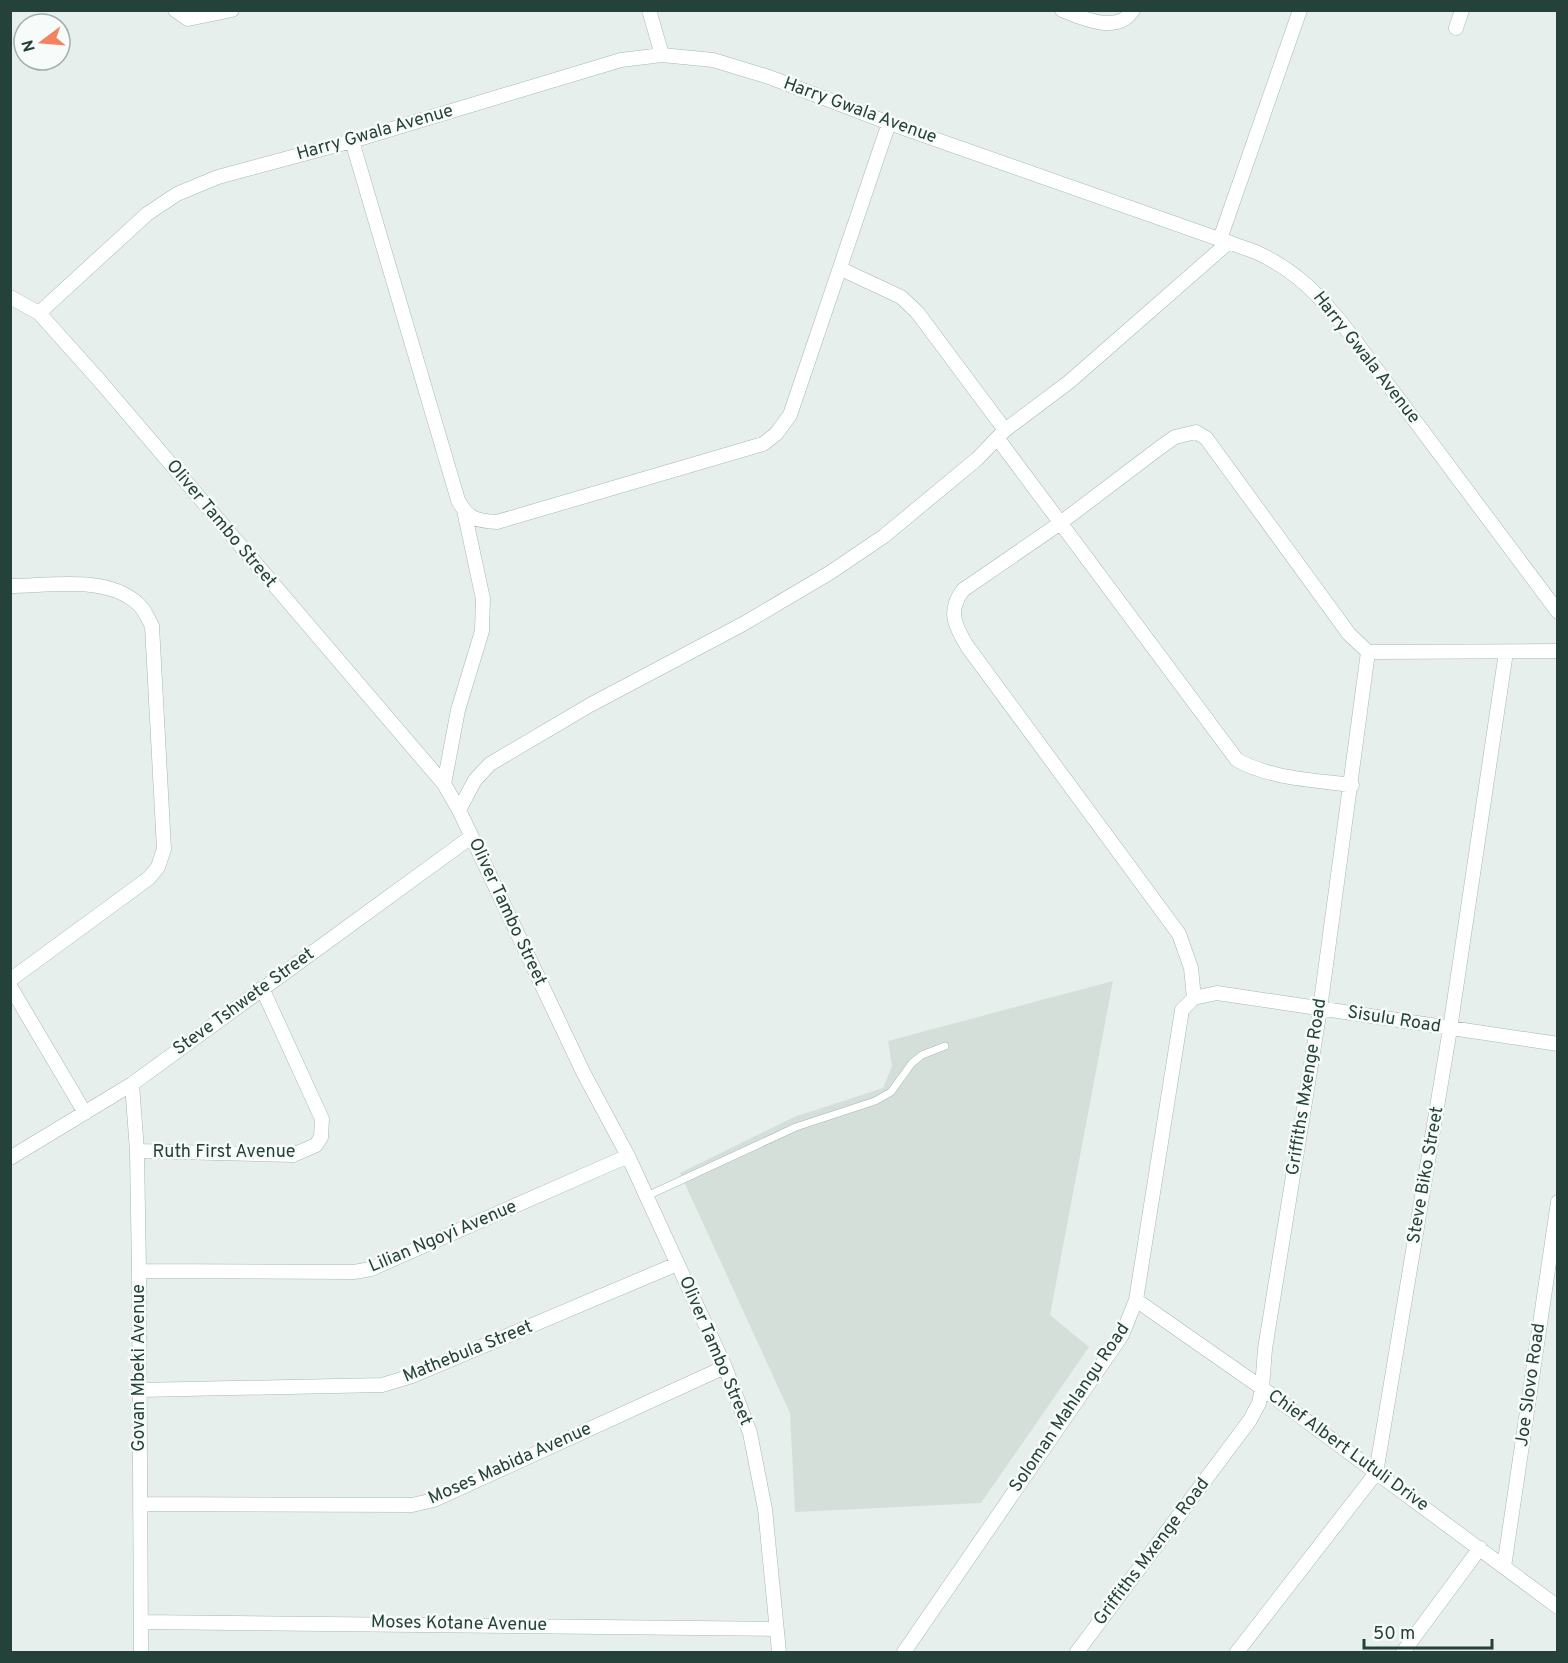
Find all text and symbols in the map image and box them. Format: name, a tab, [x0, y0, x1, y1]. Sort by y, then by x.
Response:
north arrow	[12, 12, 72, 72]
text: N	[18, 37, 41, 54]
street label: Harry Gwala Avenue	[780, 73, 940, 149]
street label: Harry Gwala Avenue	[294, 100, 456, 166]
street label: Harry Gwala Avenue	[1307, 287, 1425, 429]
street label: Oliver Tambo Street	[161, 455, 281, 593]
street label: Oliver Tambo Street	[463, 834, 551, 990]
street label: Steve Tshwete Street	[169, 943, 319, 1061]
street label: Griffiths Mxenge Road	[1282, 997, 1332, 1177]
street label: Sisulu Road	[1346, 1001, 1442, 1039]
street label: Steve Biko Street	[1403, 1105, 1449, 1245]
street label: Ruth First Avenue	[153, 1141, 295, 1164]
street label: Lilian Ngoyi Avenue	[366, 1195, 520, 1279]
street label: Oliver Tambo Street	[673, 1273, 757, 1429]
street label: Govan Mbeki Avenue	[128, 1284, 151, 1452]
street label: Mathebula Street	[400, 1316, 536, 1388]
street label: Soloman Mahlangu Road	[1005, 1319, 1135, 1497]
street label: Joe Slovo Road	[1511, 1322, 1551, 1448]
street label: Chief Albert Lutuli Drive	[1263, 1385, 1433, 1517]
street label: Moses Mabida Avenue	[425, 1418, 595, 1510]
street label: Griffiths Mxenge Road	[1089, 1474, 1215, 1630]
street label: Moses Kotane Avenue	[371, 1611, 547, 1637]
scale bar	[1364, 1612, 1492, 1650]
text: 50 m	[1373, 1623, 1415, 1646]

